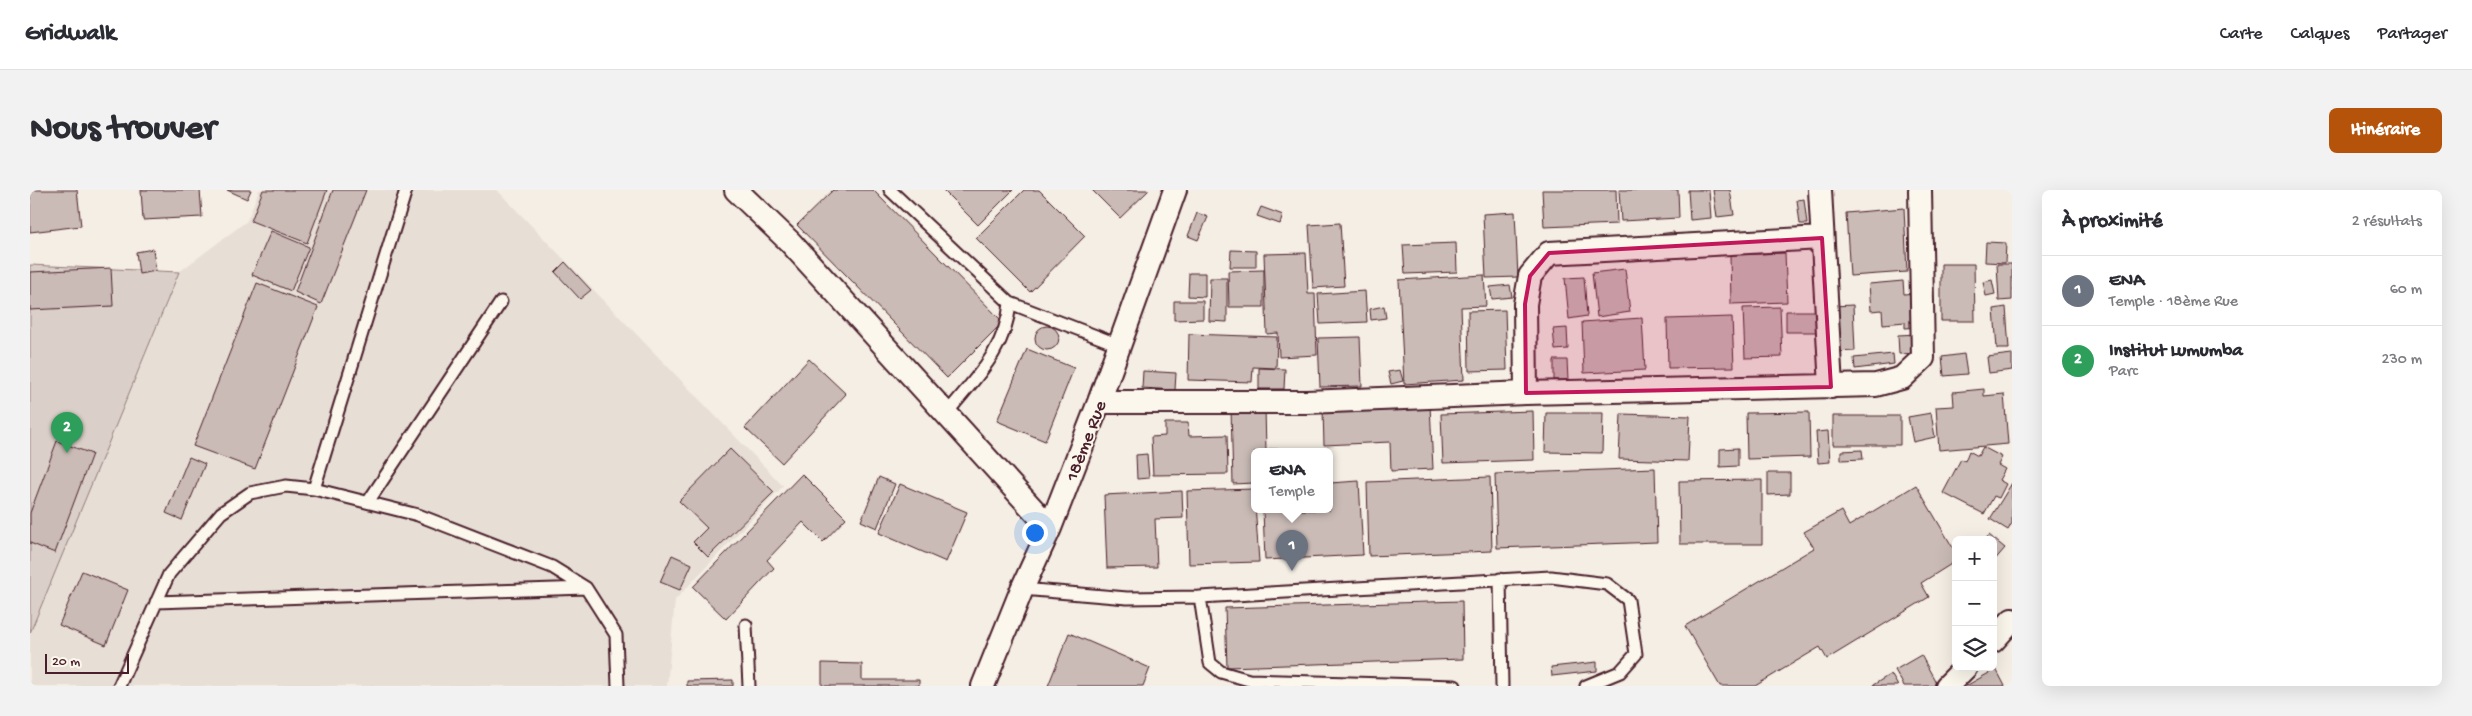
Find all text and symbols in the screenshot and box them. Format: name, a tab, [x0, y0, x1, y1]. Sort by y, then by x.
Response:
text: Gridwalk	[25, 20, 116, 49]
text: Carte	[2220, 24, 2263, 45]
text: Calques	[2291, 24, 2349, 45]
text: Partager	[2377, 24, 2447, 45]
button: Itinéraire	[2329, 108, 2442, 153]
text: Nous trouver	[30, 110, 216, 151]
text: À proximité	[2062, 210, 2163, 235]
text: 2 résultats	[2352, 213, 2422, 232]
text: ENA	[2109, 270, 2144, 293]
text: 1	[2075, 281, 2081, 300]
text: 60 m	[2390, 281, 2422, 300]
text: Temple · 18ème Rue	[2109, 293, 2238, 312]
text: Institut Lumumba	[2109, 340, 2243, 363]
text: 2	[2074, 351, 2082, 370]
text: 230 m	[2382, 351, 2422, 370]
text: Parc	[2109, 363, 2138, 382]
street label: 18ème Rue	[1061, 398, 1113, 486]
pin: 2	[51, 412, 83, 453]
popup	[1251, 448, 1333, 513]
text: ENA	[1269, 460, 1305, 483]
text: Temple	[1269, 483, 1315, 502]
your location	[1022, 520, 1048, 546]
pin: 1	[1276, 530, 1308, 571]
map controls	[1952, 536, 1997, 671]
button: +	[1952, 536, 1997, 581]
button: −	[1952, 581, 1997, 626]
button: layers	[1952, 626, 1997, 671]
scale bar	[45, 651, 129, 674]
text: 20 m	[52, 654, 80, 671]

